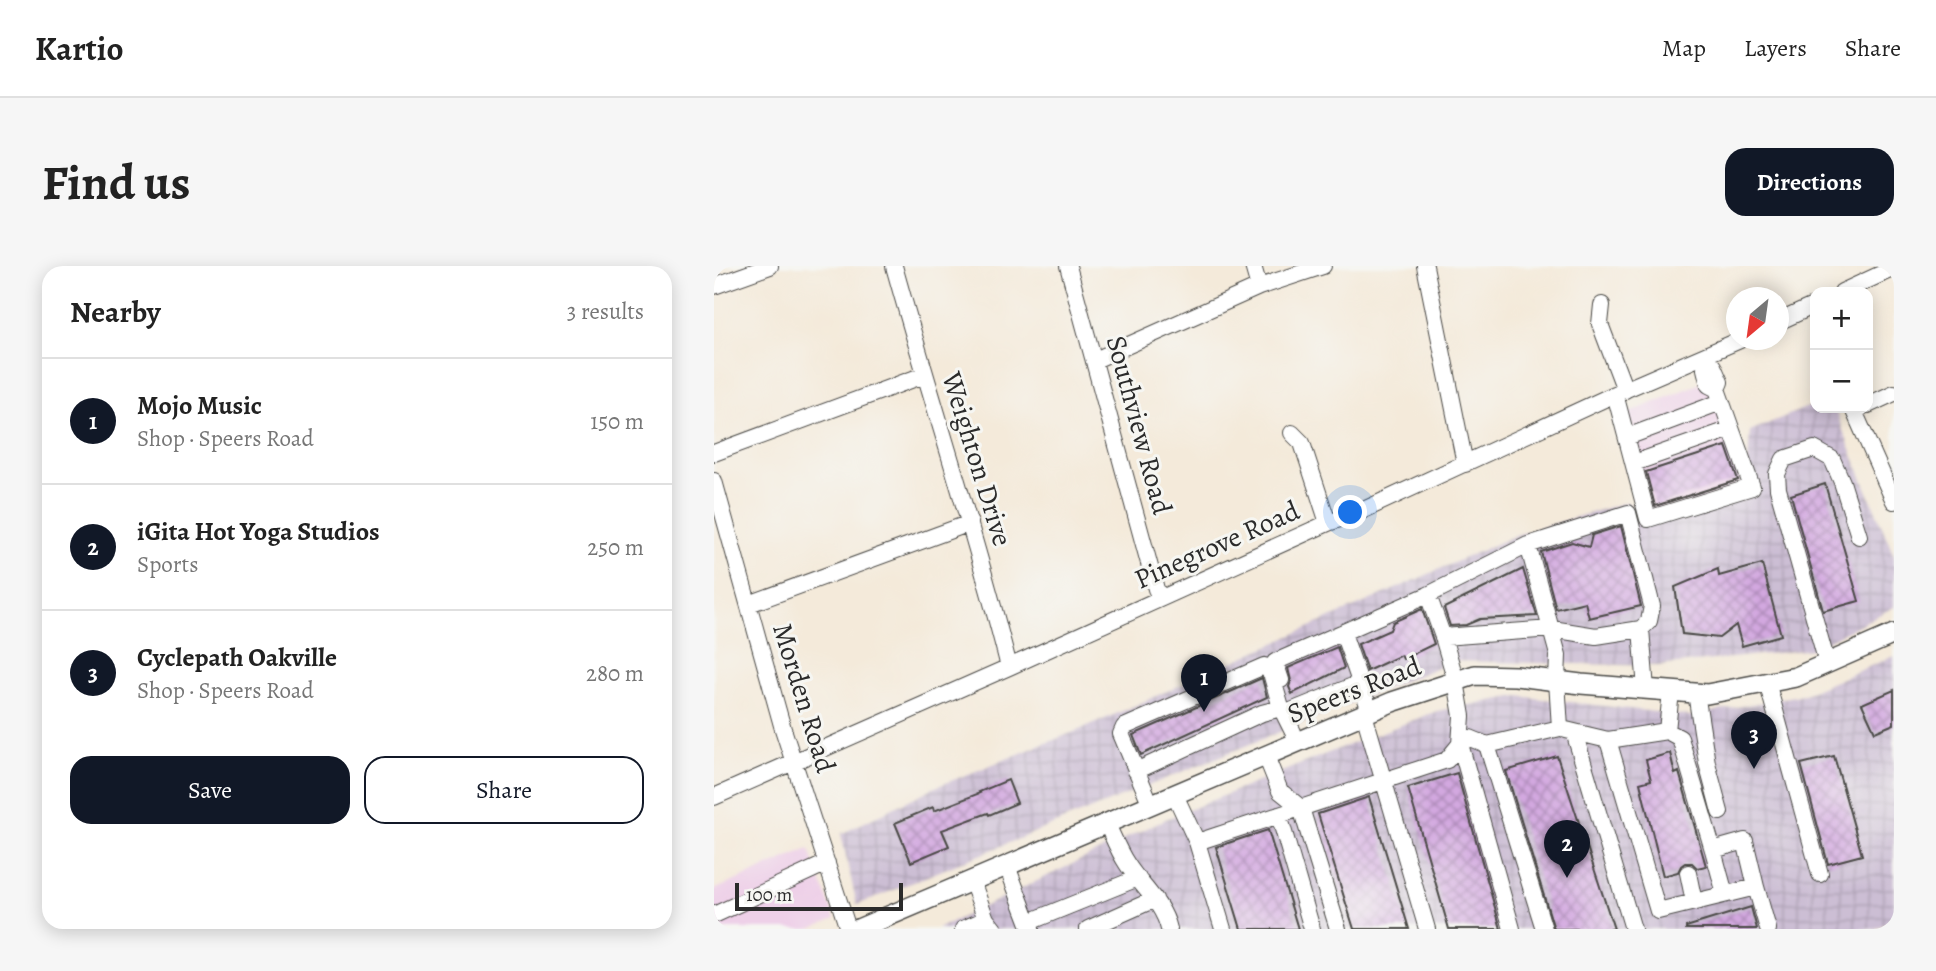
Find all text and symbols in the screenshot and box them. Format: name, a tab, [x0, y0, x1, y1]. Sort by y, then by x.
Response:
text: Kartio	[35, 26, 123, 71]
text: Map	[1662, 32, 1706, 64]
text: Layers	[1744, 32, 1807, 64]
text: Share	[1845, 32, 1901, 64]
button: Directions	[1725, 148, 1894, 216]
text: Find us	[42, 149, 190, 216]
north arrow	[1726, 287, 1789, 350]
map controls	[1810, 287, 1873, 413]
button: +	[1810, 287, 1873, 350]
text: Nearby	[70, 292, 161, 332]
text: 3 results	[567, 296, 644, 327]
street label: Southview Road	[1097, 331, 1181, 519]
button: −	[1810, 350, 1873, 413]
street label: Weighton Drive	[932, 366, 1022, 551]
text: Mojo Music	[137, 388, 262, 423]
text: 1	[89, 406, 97, 437]
text: 150 m	[590, 406, 644, 437]
text: Shop · Speers Road	[137, 423, 314, 454]
street label: Pinegrove Road	[1128, 491, 1306, 598]
your location	[1333, 495, 1367, 529]
text: iGita Hot Yoga Studios	[137, 514, 380, 549]
text: 2	[87, 532, 99, 563]
text: 250 m	[587, 532, 644, 563]
text: Sports	[137, 549, 198, 580]
street label: Morden Road	[763, 619, 845, 778]
text: Cyclepath Oakville	[137, 640, 337, 675]
street label: Speers Road	[1282, 647, 1427, 733]
pin: 1	[1181, 654, 1227, 712]
text: 3	[88, 658, 98, 689]
text: 280 m	[586, 658, 644, 689]
text: Shop · Speers Road	[137, 675, 314, 706]
pin: 3	[1731, 711, 1777, 769]
button: Save	[70, 756, 350, 824]
button: Share	[364, 756, 644, 824]
pin: 2	[1544, 820, 1590, 878]
scale bar	[735, 880, 903, 912]
text: 100 m	[746, 882, 792, 908]

